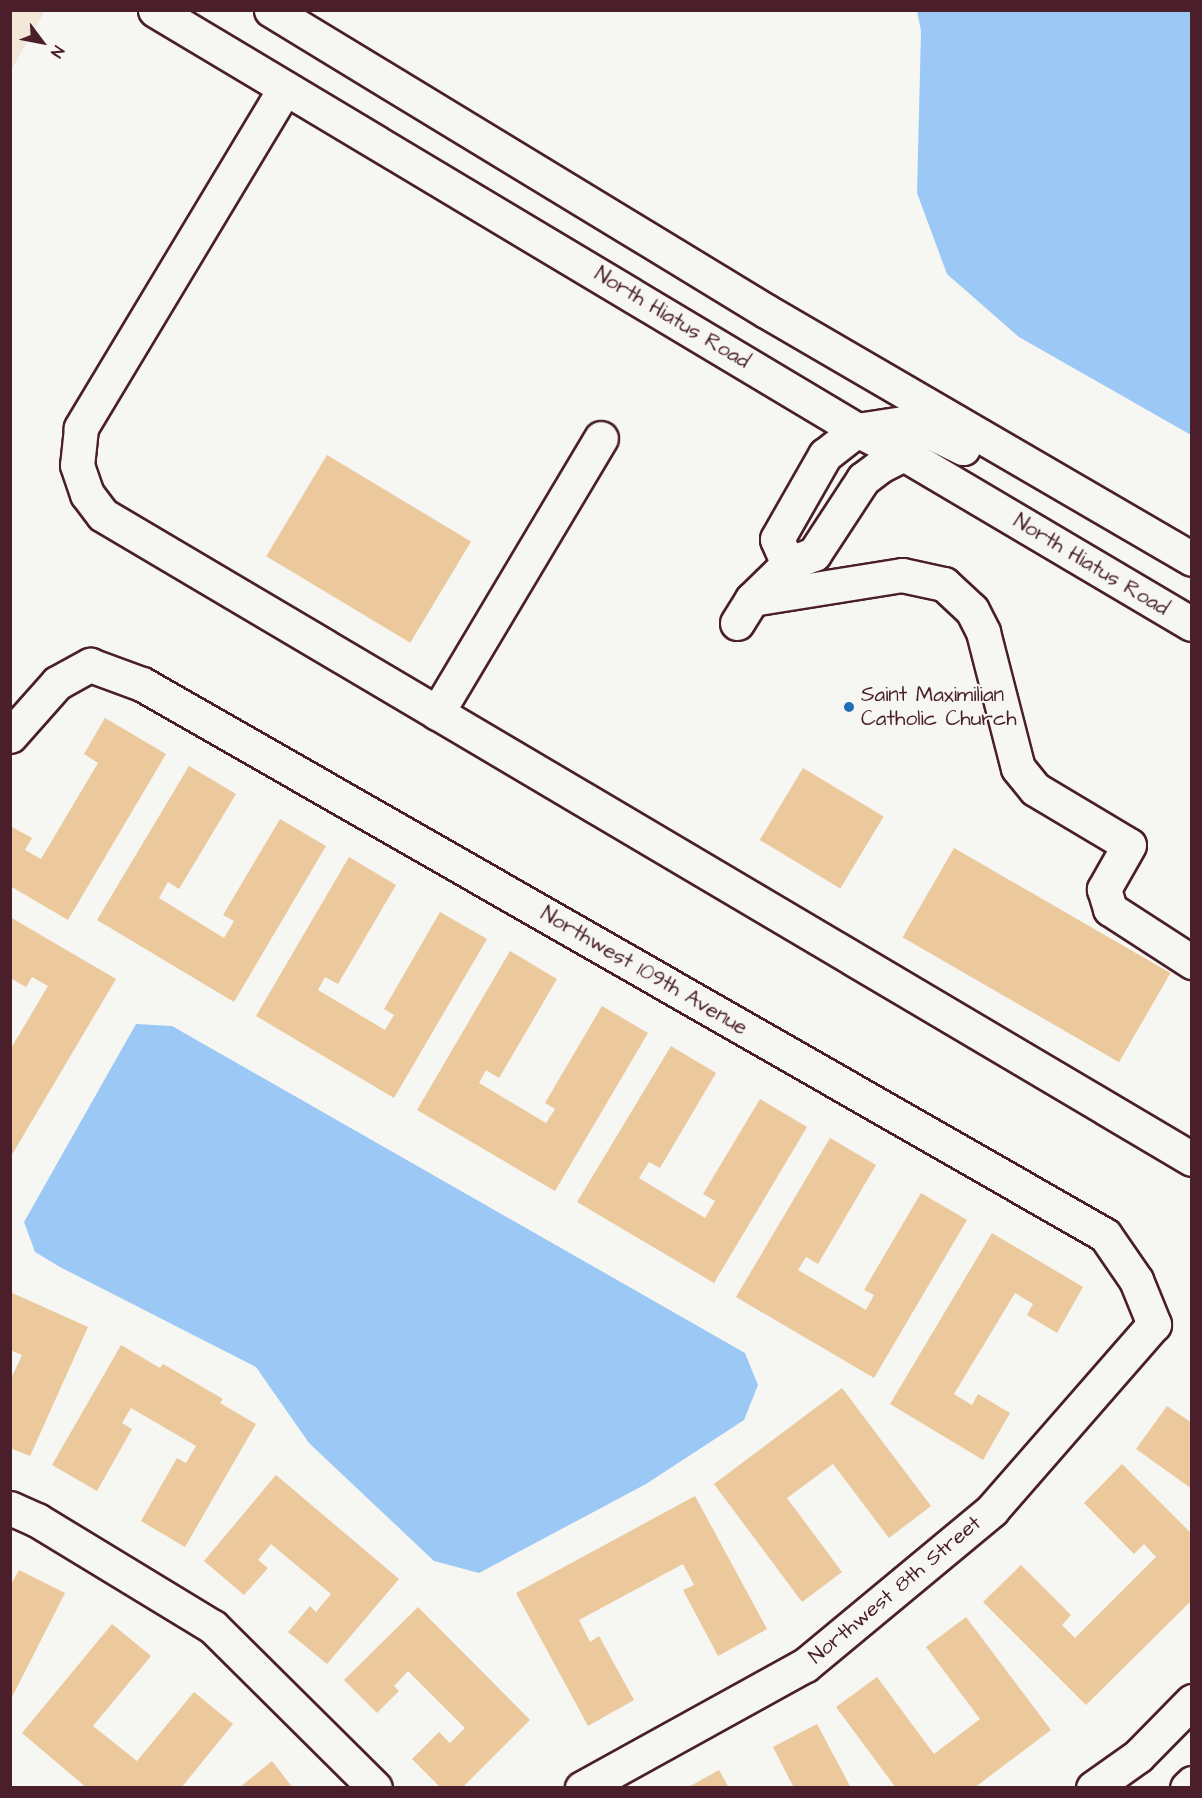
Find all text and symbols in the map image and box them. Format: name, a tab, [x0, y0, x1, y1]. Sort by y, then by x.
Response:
north arrow	[12, 12, 72, 72]
text: N	[45, 41, 69, 62]
street label: North Hiatus Road	[590, 262, 754, 374]
street label: North Hiatus Road	[1009, 509, 1173, 621]
place label: Saint Maximilian Catholic Church	[861, 682, 1017, 732]
marker: Saint Maximilian Catholic Church	[842, 700, 856, 714]
street label: Northwest 109th Avenue	[536, 901, 752, 1041]
street label: Northwest 8th Street	[804, 1511, 986, 1669]

